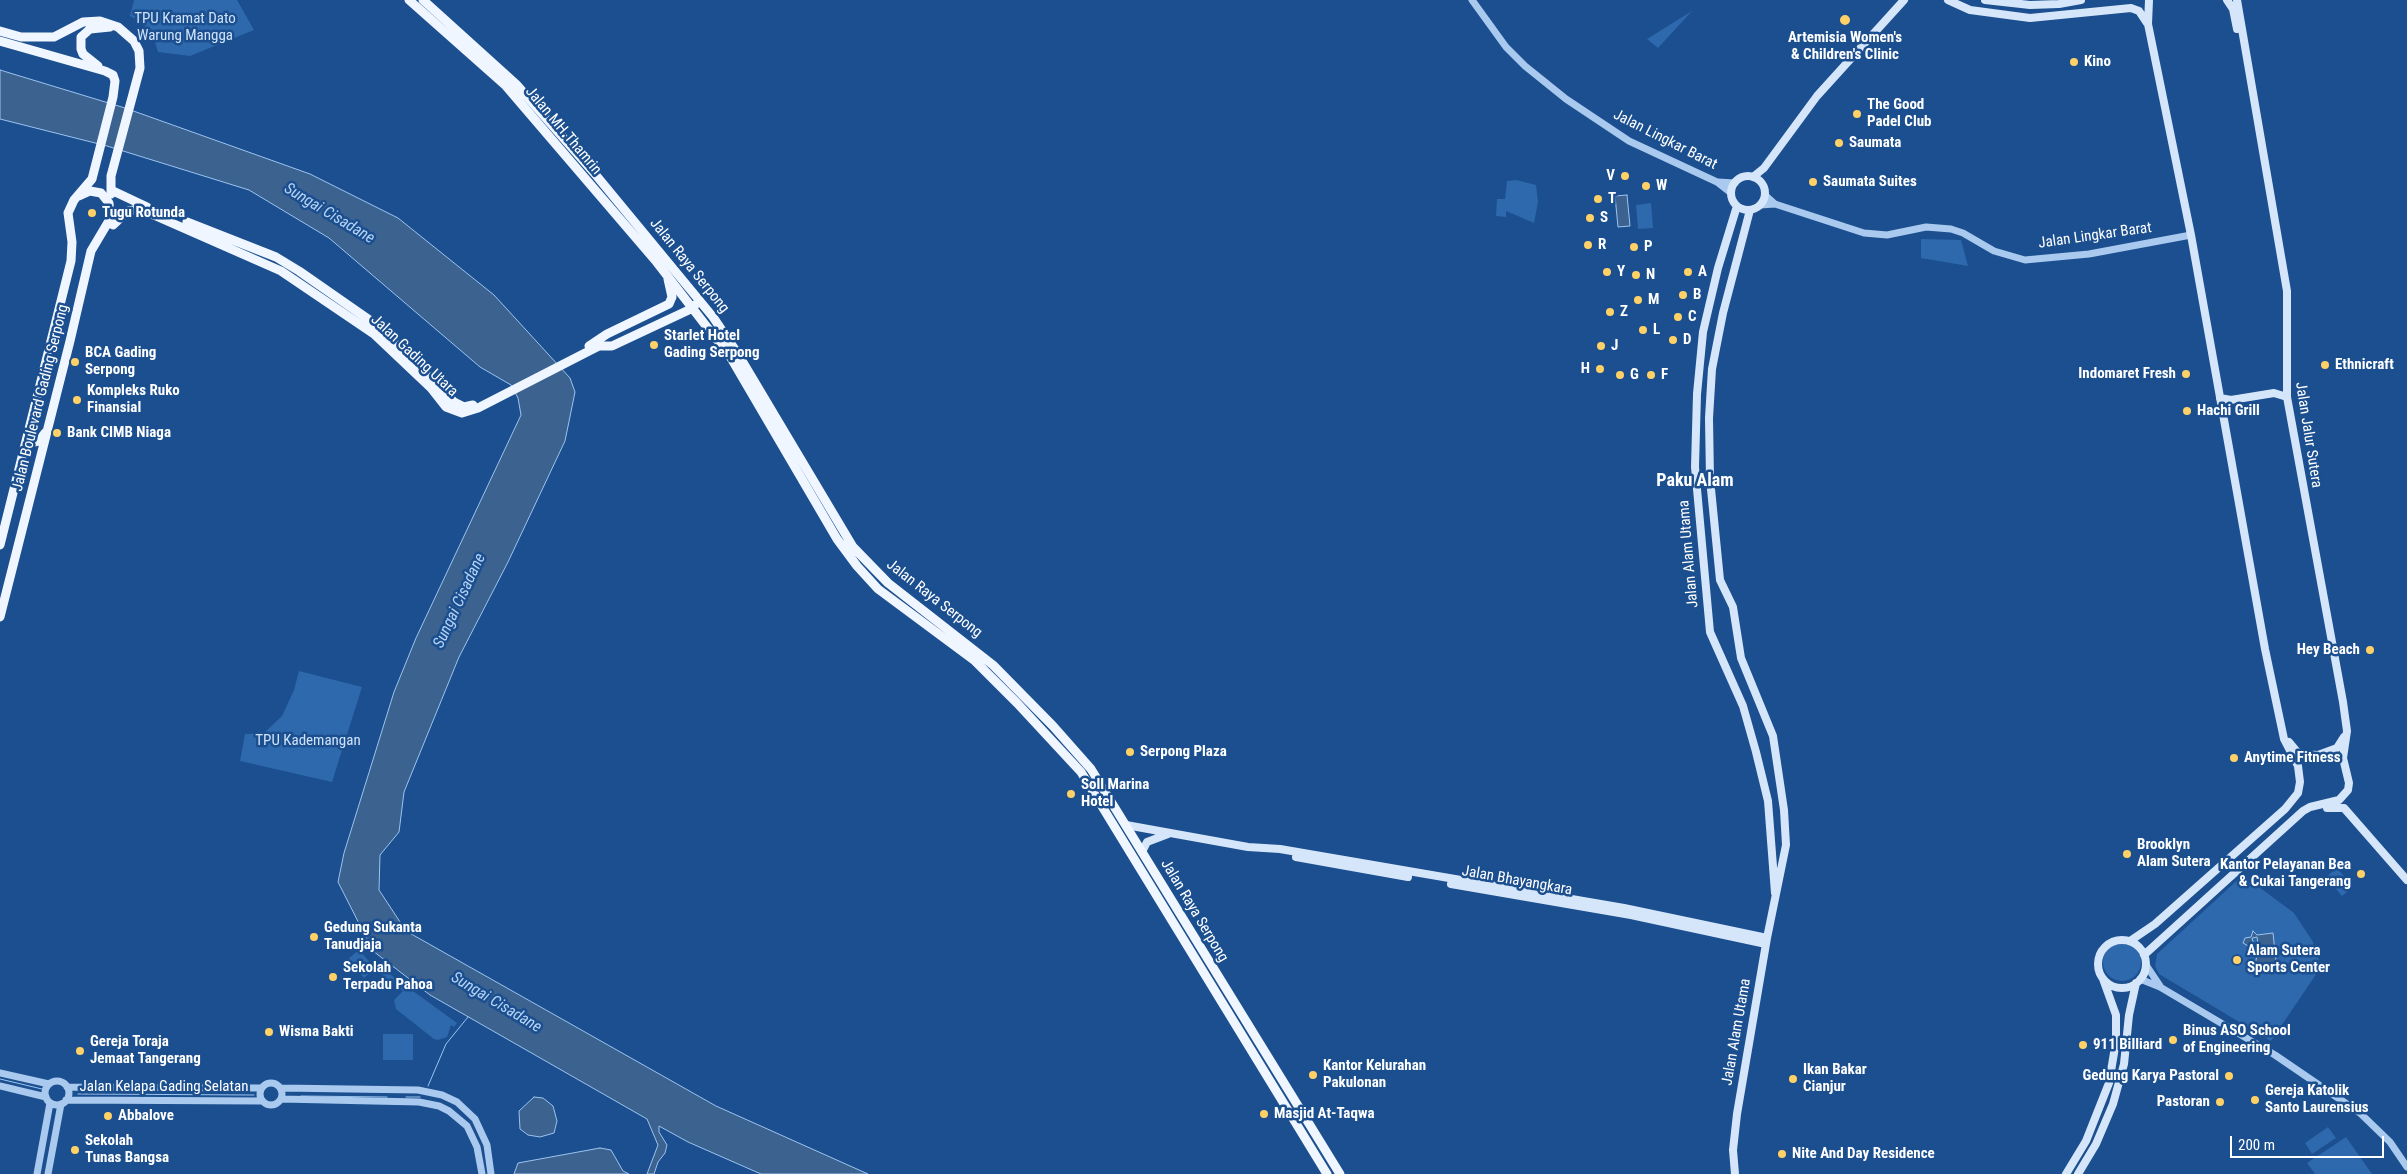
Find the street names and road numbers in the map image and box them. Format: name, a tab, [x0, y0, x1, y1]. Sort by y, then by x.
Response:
street label: Jalan MH.Thamrin	[521, 83, 605, 179]
street label: Jalan Lingkar Barat	[1610, 106, 1720, 174]
street label: Jalan Raya Serpong	[645, 215, 733, 317]
street label: Jalan Lingkar Barat	[2037, 219, 2153, 253]
street label: Jalan Boulevard Gading Serpong	[9, 303, 73, 493]
street label: Jalan Gading Utara	[367, 311, 461, 401]
street label: Jalan Jalur Sutera	[2291, 381, 2325, 489]
street label: Jalan Alam Utama	[1675, 499, 1703, 609]
street label: Jalan Raya Serpong	[883, 556, 985, 642]
street label: Jalan Raya Serpong	[1156, 856, 1232, 966]
street label: Jalan Bhayangkara	[1460, 862, 1574, 900]
street label: Jalan Alam Utama	[1719, 977, 1755, 1087]
street label: Jalan Kelapa Gading Selatan	[80, 1078, 248, 1096]

